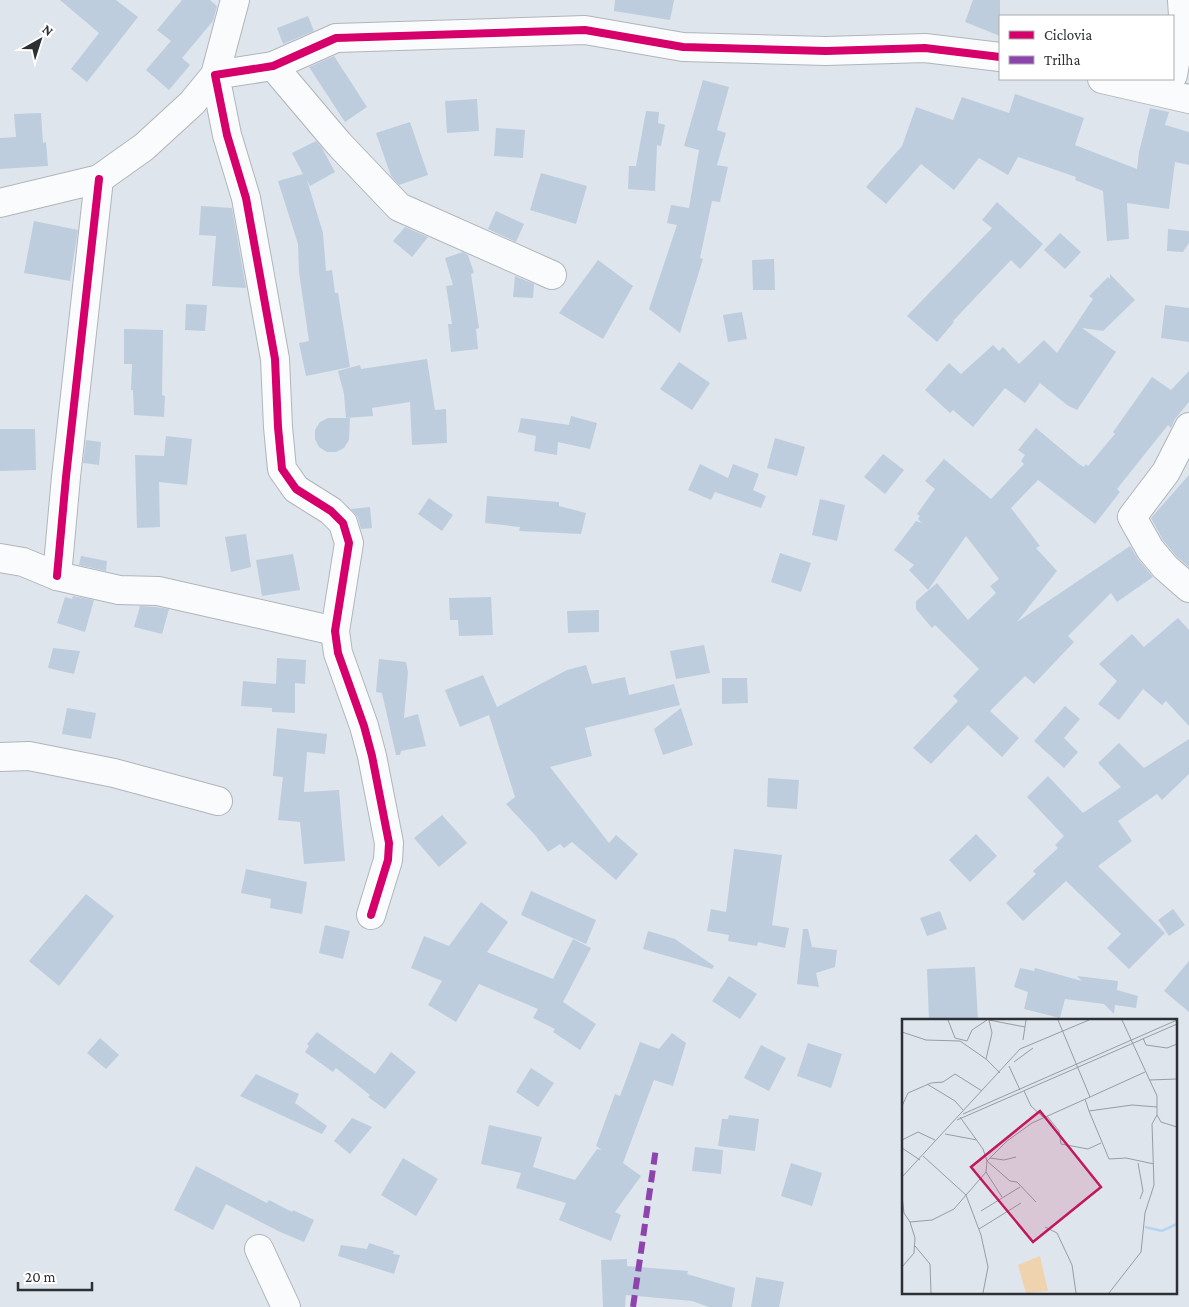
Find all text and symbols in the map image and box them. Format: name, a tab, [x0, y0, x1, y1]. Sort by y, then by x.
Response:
north arrow	[15, 15, 65, 65]
legend	[999, 15, 1174, 80]
text: N	[39, 21, 57, 39]
text: Ciclovia	[1044, 27, 1092, 43]
text: Trilha	[1044, 52, 1080, 68]
inset map	[902, 1019, 1176, 1294]
scale bar	[18, 1260, 91, 1292]
text: 20 m	[25, 1269, 56, 1285]

